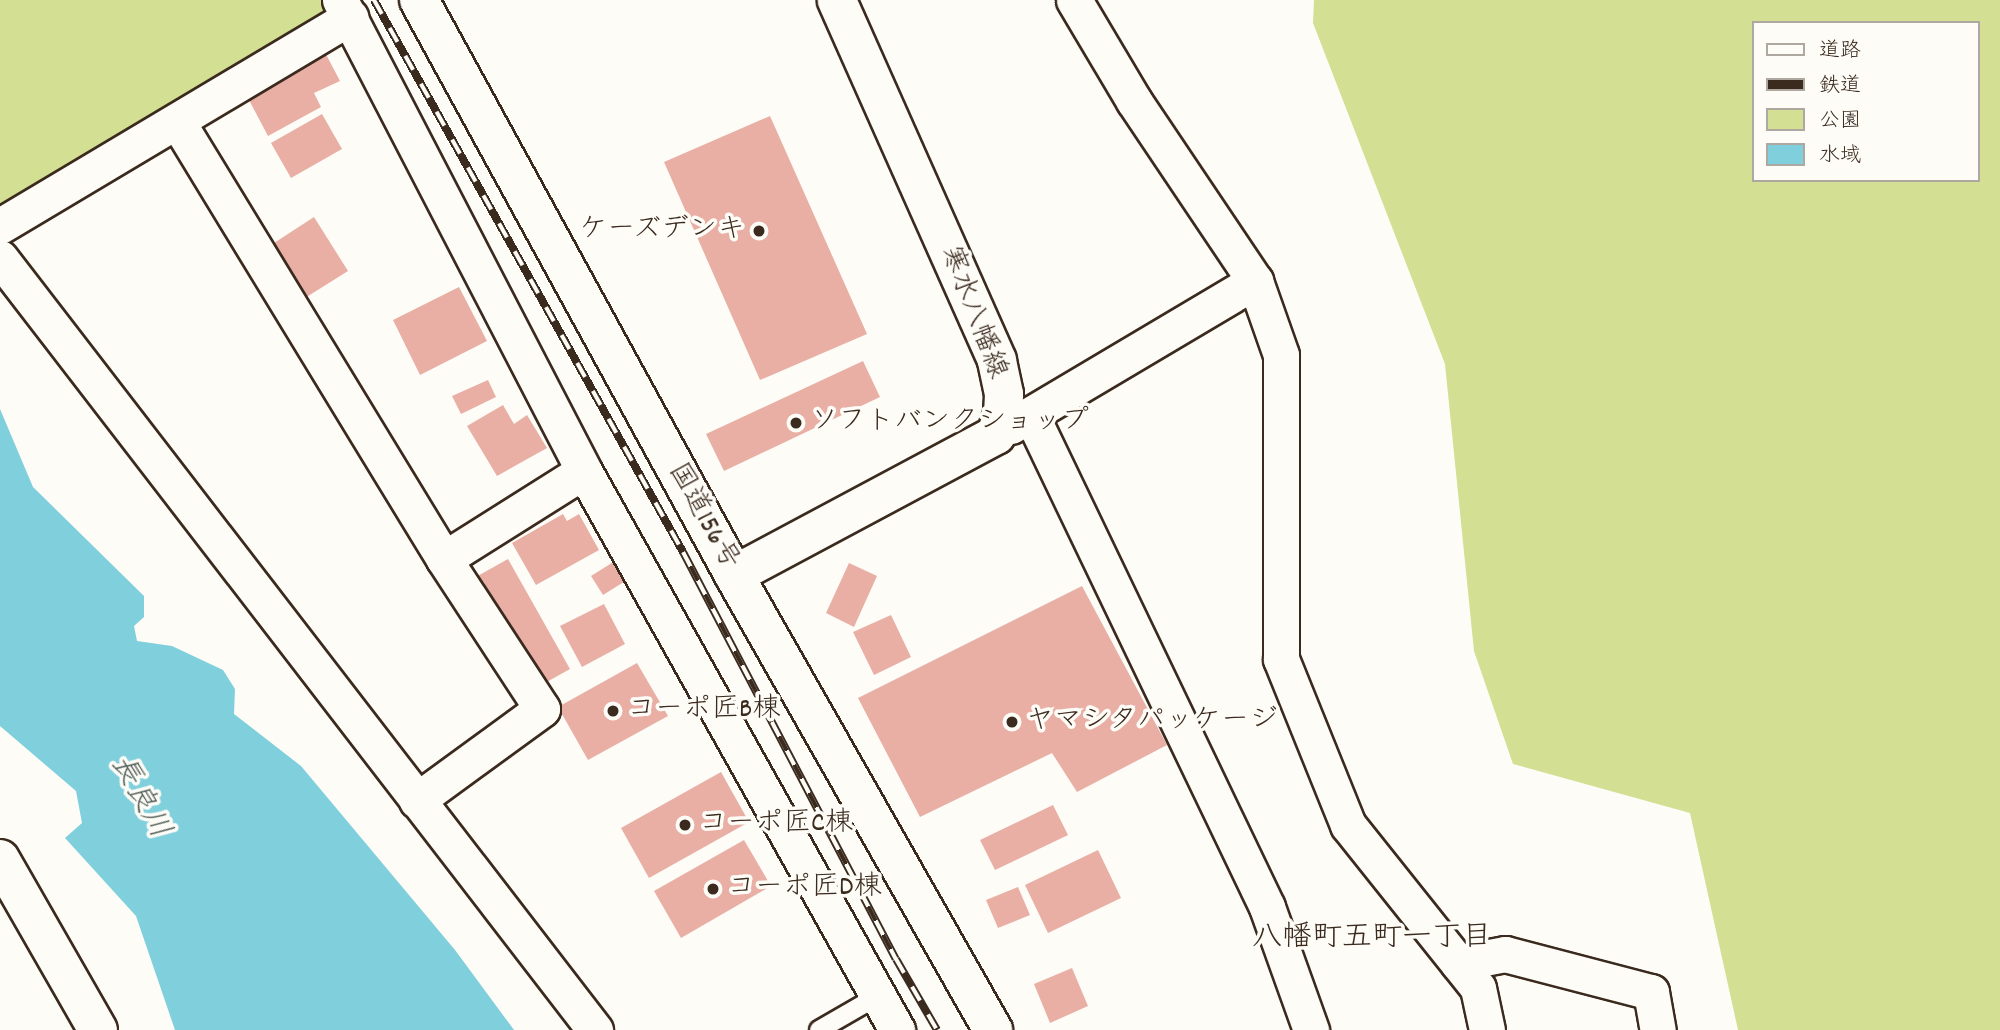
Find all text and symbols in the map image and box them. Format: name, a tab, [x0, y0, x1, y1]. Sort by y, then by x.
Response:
legend	[1752, 21, 1979, 182]
text: 道路	[1819, 37, 1861, 67]
text: 鉄道	[1819, 72, 1861, 102]
text: 公園	[1819, 107, 1861, 137]
text: 水域	[1819, 142, 1861, 172]
place label: ケーズデンキ	[577, 214, 745, 248]
marker: ケーズデンキ	[751, 223, 767, 239]
street label: 寒水八幡線	[931, 242, 1013, 384]
place label: ソフトバンクショップ	[810, 406, 1090, 440]
marker: ソフトバンクショップ	[788, 415, 804, 431]
street label: 国道156号	[659, 458, 745, 576]
place label: コーポ匠B棟	[627, 694, 780, 728]
marker: コーポ匠B棟	[605, 703, 621, 719]
place label: ヤマシタパッケージ	[1026, 705, 1278, 739]
marker: ヤマシタパッケージ	[1004, 714, 1020, 730]
water label: 長良川	[100, 750, 176, 846]
place label: コーポ匠C棟	[699, 808, 853, 842]
marker: コーポ匠C棟	[677, 817, 693, 833]
place label: コーポ匠D棟	[727, 872, 881, 906]
marker: コーポ匠D棟	[705, 881, 721, 897]
district label: 八幡町五町一丁目	[1252, 922, 1492, 958]

